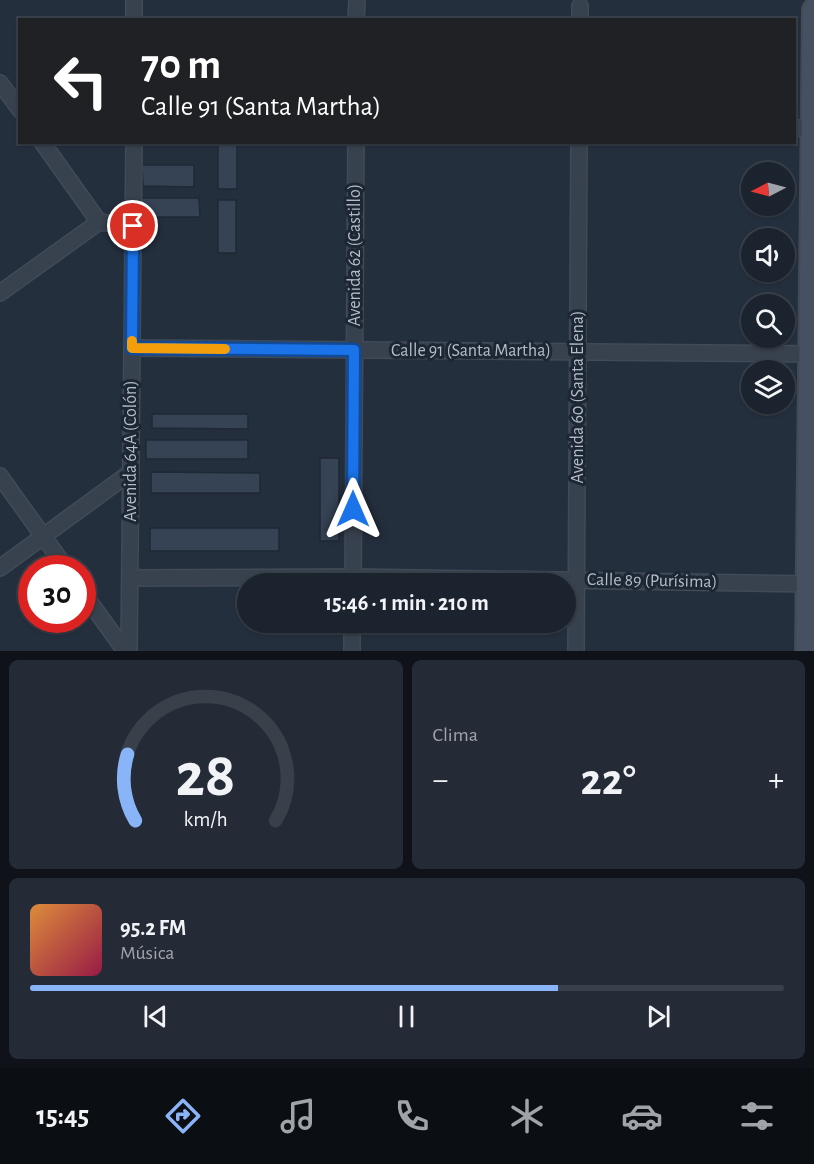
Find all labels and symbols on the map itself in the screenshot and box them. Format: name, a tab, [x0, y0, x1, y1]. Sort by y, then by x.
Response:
north arrow	[741, 162, 795, 216]
street label: Avenida 62 (Castillo)	[346, 184, 364, 326]
pin	[107, 200, 158, 251]
street label: Avenida 60 (Santa Elena)	[569, 310, 587, 484]
street label: Calle 91 (Santa Martha)	[391, 342, 551, 360]
street label: Avenida 64A (Colón)	[122, 380, 140, 522]
position arrow	[321, 477, 385, 541]
speed limit sign: 30	[18, 555, 96, 633]
street label: Calle 89 (Purísima)	[587, 571, 717, 591]

